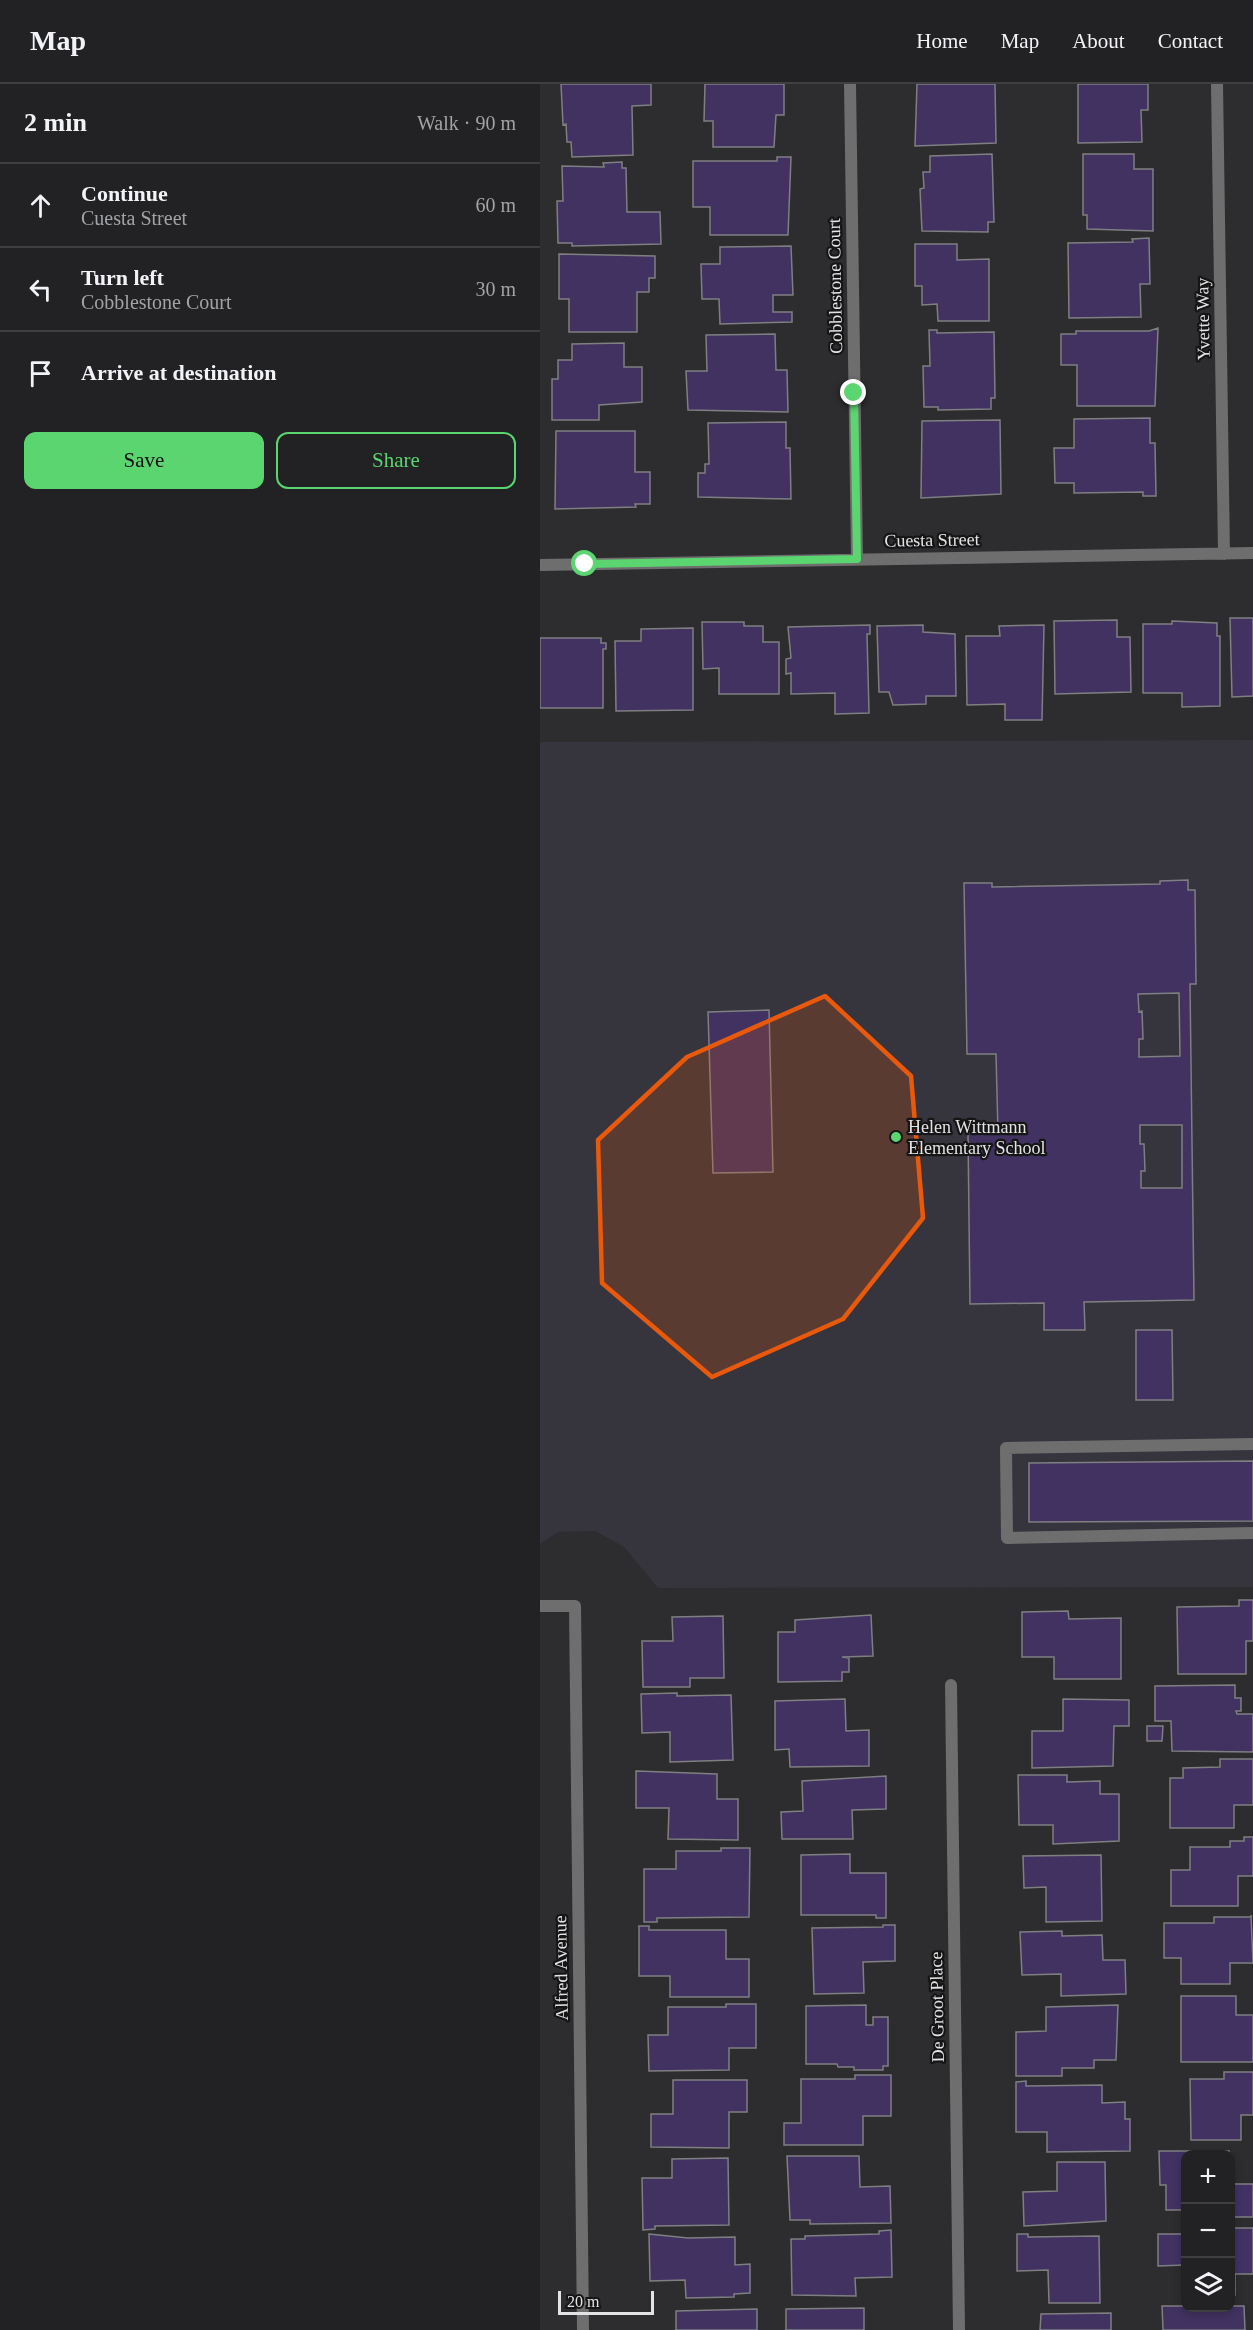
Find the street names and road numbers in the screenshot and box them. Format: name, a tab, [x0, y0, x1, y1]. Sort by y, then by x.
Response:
street label: Cobblestone Court	[824, 218, 846, 354]
street label: Yvette Way	[1192, 277, 1214, 361]
street label: Cuesta Street	[884, 529, 980, 551]
street label: Alfred Avenue	[550, 1915, 572, 2021]
street label: De Groot Place	[926, 1951, 948, 2063]

